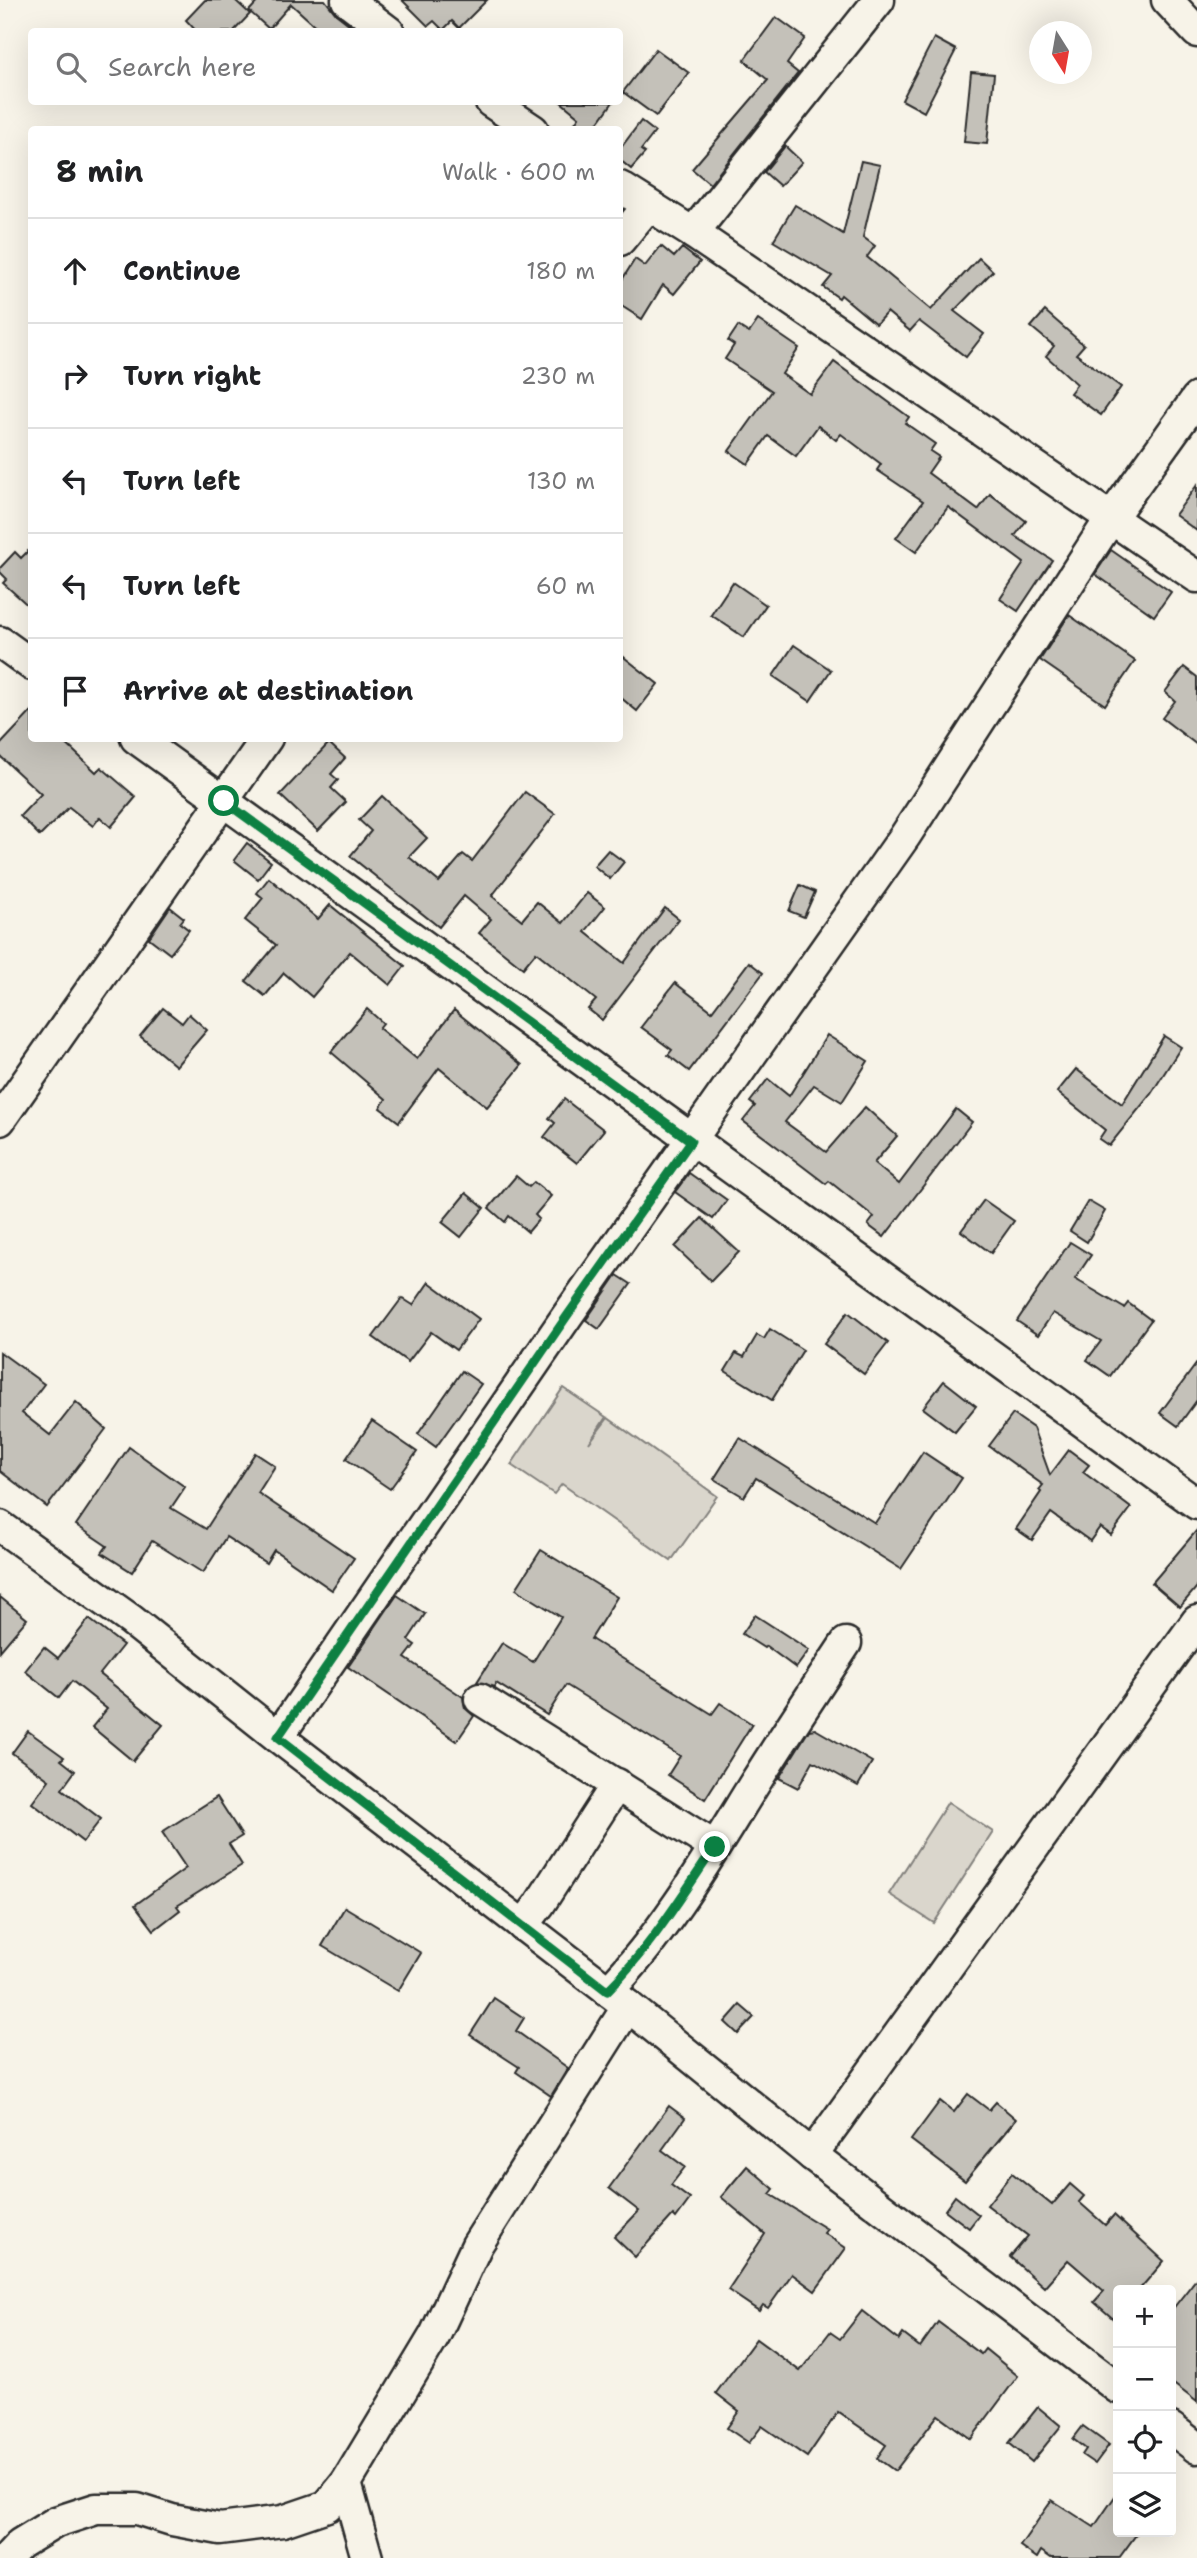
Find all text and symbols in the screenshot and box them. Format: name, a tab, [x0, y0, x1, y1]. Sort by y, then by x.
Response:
north arrow	[1029, 21, 1092, 84]
search box	[28, 28, 623, 105]
icon: search	[52, 48, 90, 86]
text: Search here	[108, 49, 257, 84]
text: 8 min	[56, 151, 143, 192]
text: Walk · 600 m	[442, 157, 595, 187]
icon: ahead	[56, 252, 94, 290]
text: Continue	[123, 253, 241, 288]
text: 180 m	[526, 256, 595, 286]
icon: right	[56, 357, 94, 395]
text: Turn right	[123, 358, 261, 393]
text: 230 m	[521, 361, 595, 391]
icon: left	[56, 462, 94, 500]
text: Turn left	[123, 463, 240, 498]
text: 130 m	[527, 466, 595, 496]
icon: left	[56, 567, 94, 605]
text: Turn left	[123, 568, 240, 603]
text: 60 m	[536, 571, 595, 601]
icon: arrive	[56, 672, 94, 710]
text: Arrive at destination	[123, 673, 413, 708]
route start	[208, 785, 239, 816]
route end	[699, 1831, 730, 1862]
map controls	[1113, 2285, 1176, 2537]
button: +	[1113, 2285, 1176, 2348]
button: −	[1113, 2348, 1176, 2411]
button: locate	[1113, 2411, 1176, 2474]
button: layers	[1113, 2474, 1176, 2537]

